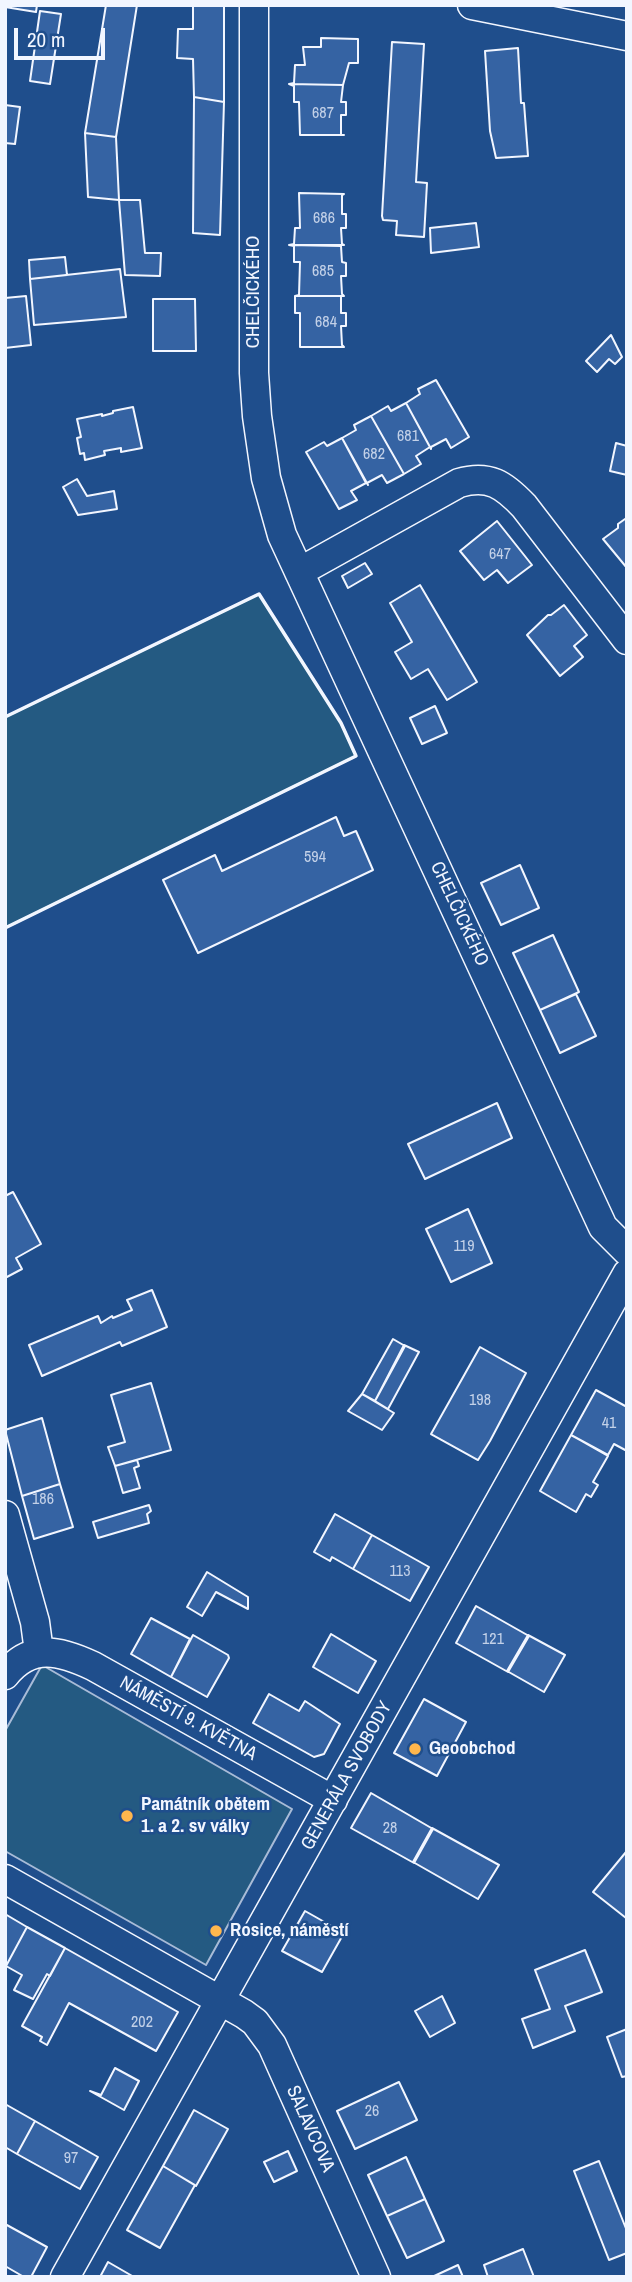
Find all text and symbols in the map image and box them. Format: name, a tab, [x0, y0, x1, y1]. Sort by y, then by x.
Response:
scale bar	[18, 14, 108, 58]
text: 20 m	[27, 25, 65, 54]
house number: 687	[312, 104, 334, 124]
house number: 686	[313, 209, 335, 229]
street label: CHELČICKÉHO	[243, 236, 265, 348]
house number: 685	[312, 262, 334, 282]
house number: 684	[315, 313, 337, 333]
house number: 681	[397, 427, 419, 447]
house number: 682	[363, 445, 385, 465]
house number: 647	[489, 545, 511, 565]
house number: 594	[304, 848, 326, 868]
street label: CHELČICKÉHO	[425, 858, 493, 970]
house number: 119	[454, 1237, 474, 1257]
house number: 198	[469, 1391, 491, 1411]
house number: 41	[602, 1414, 616, 1434]
house number: 186	[32, 1490, 54, 1510]
house number: 113	[390, 1562, 410, 1582]
house number: 121	[482, 1630, 504, 1650]
street label: NÁMĚSTÍ 9. KVĚTNA	[115, 1672, 261, 1766]
street label: GENERÁLA SVOBODY	[297, 1698, 397, 1854]
place label: Geoobchod	[429, 1738, 516, 1760]
marker: Geoobchod	[407, 1741, 423, 1757]
place label: Památník obětem 1. a 2. sv války	[141, 1794, 270, 1838]
marker: Památník obětem 1. a 2. sv války	[119, 1808, 135, 1824]
house number: 28	[383, 1819, 397, 1839]
place label: Rosice, náměstí	[230, 1920, 349, 1942]
marker: Rosice, náměstí	[208, 1923, 224, 1939]
house number: 202	[131, 2013, 153, 2033]
street label: SALAVCOVA	[281, 2082, 339, 2176]
house number: 26	[365, 2102, 379, 2122]
house number: 97	[64, 2149, 78, 2169]

